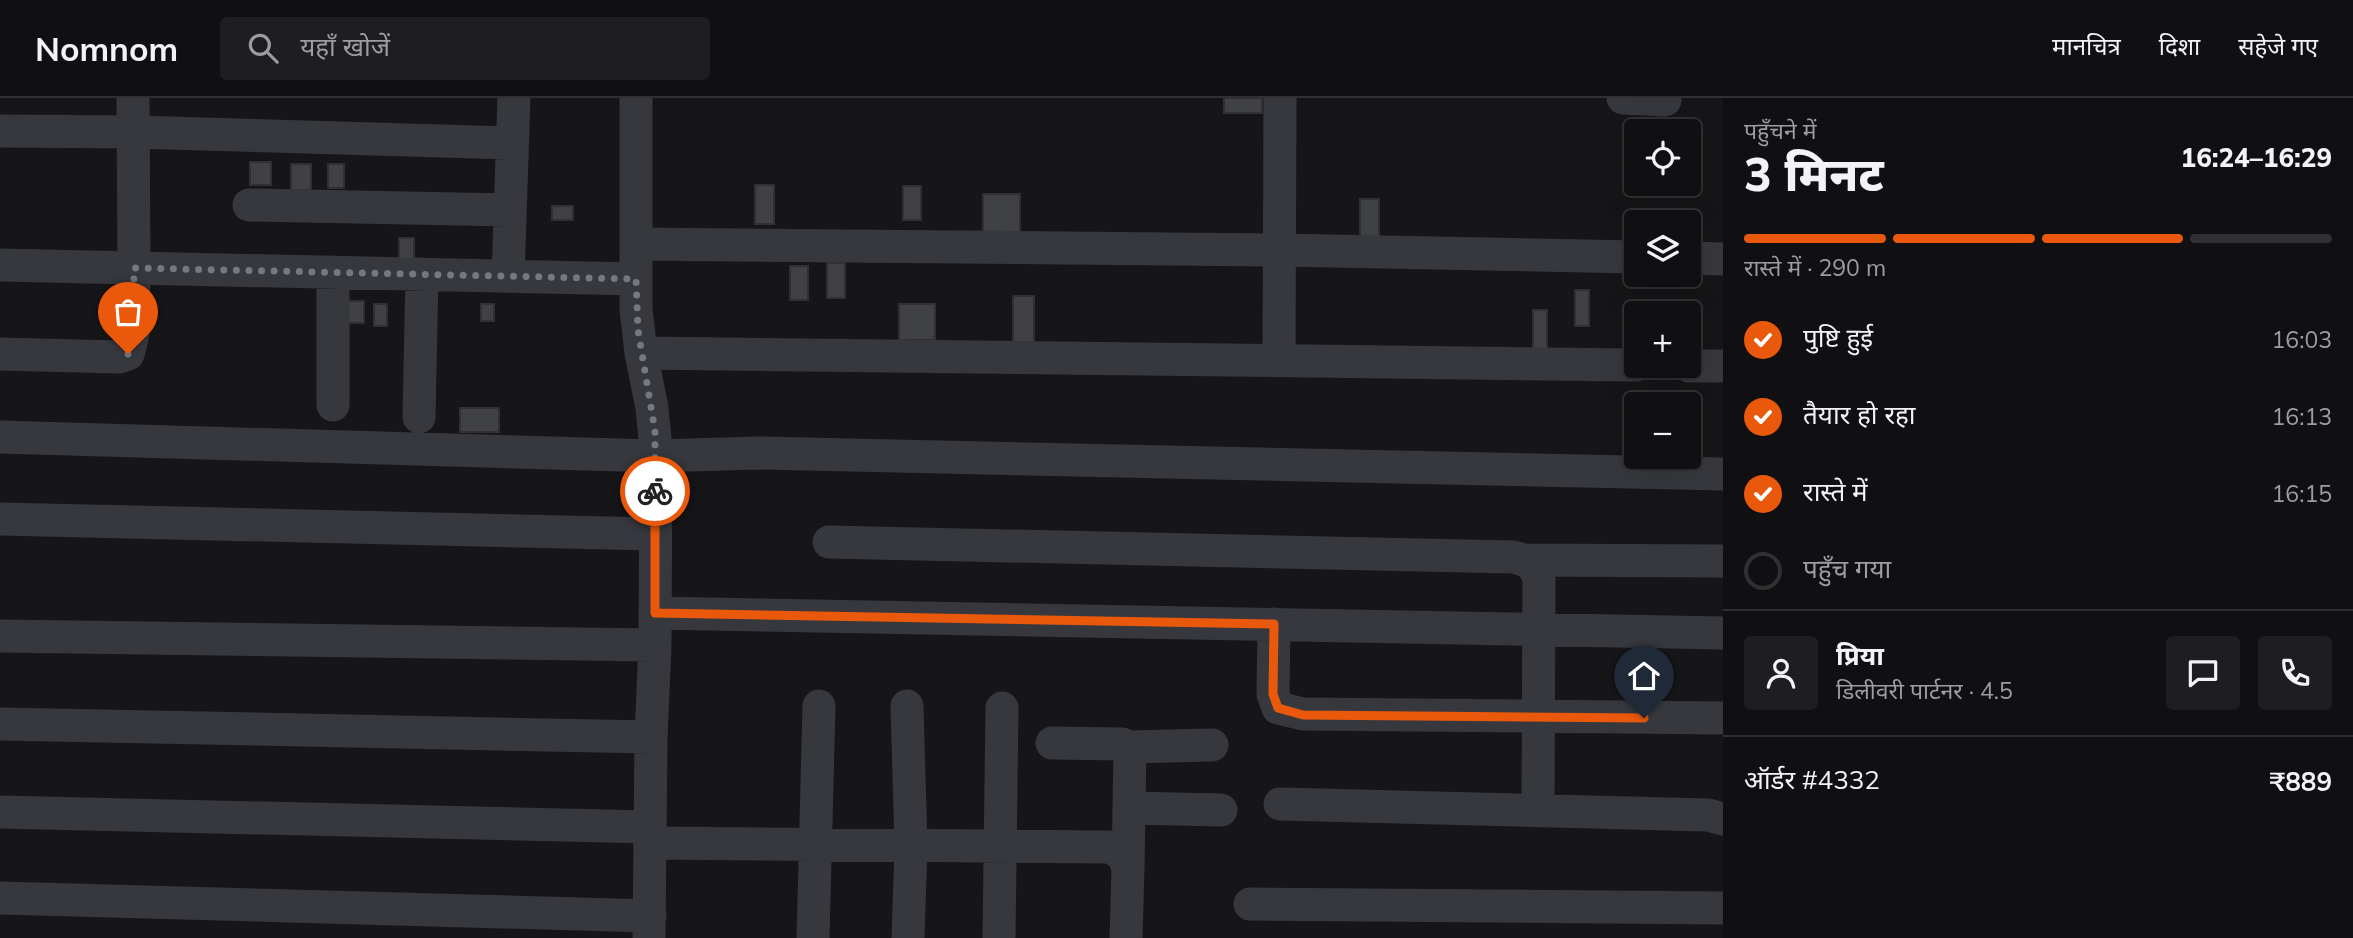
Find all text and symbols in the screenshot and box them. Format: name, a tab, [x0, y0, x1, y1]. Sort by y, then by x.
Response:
search box	[220, 17, 710, 80]
text: Nomnom	[35, 28, 178, 69]
icon: search	[244, 29, 282, 67]
text: यहाँ खोजें	[300, 30, 390, 63]
text: मानचित्र	[2052, 31, 2121, 61]
text: दिशा	[2159, 31, 2200, 61]
text: सहेजे गए	[2238, 31, 2318, 61]
text: पहुँचने में	[1744, 116, 1816, 145]
map controls	[1624, 119, 1701, 469]
button: locate	[1624, 119, 1701, 196]
text: 16:24–16:29	[2181, 141, 2332, 174]
text: 3 मिनट	[1744, 145, 1884, 203]
button: layers	[1624, 210, 1701, 287]
text: रास्ते में · 290 m	[1744, 253, 1886, 282]
pin	[98, 282, 158, 354]
icon: bag	[109, 293, 147, 331]
button: +	[1624, 301, 1701, 378]
icon: check	[1744, 321, 1782, 359]
text: पुष्टि हुई	[1803, 321, 1873, 354]
text: 16:03	[2272, 325, 2332, 354]
button: −	[1624, 392, 1701, 469]
icon: check	[1744, 398, 1782, 436]
text: तैयार हो रहा	[1803, 398, 1916, 431]
text: 16:13	[2272, 402, 2332, 431]
courier	[620, 456, 690, 526]
icon: bike	[636, 472, 674, 510]
icon: check	[1744, 475, 1782, 513]
text: रास्ते में	[1803, 475, 1868, 508]
text: 16:15	[2272, 479, 2332, 508]
text: पहुँच गया	[1803, 552, 1891, 585]
button: person	[1744, 636, 1818, 710]
button: chat	[2166, 636, 2240, 710]
button: phone	[2258, 636, 2332, 710]
text: प्रिया	[1836, 639, 1884, 672]
pin	[1614, 646, 1674, 718]
icon: home	[1625, 657, 1663, 695]
text: डिलीवरी पार्टनर · 4.5	[1836, 676, 2013, 705]
text: ऑर्डर #4332	[1744, 763, 1880, 796]
text: ₹889	[2270, 765, 2332, 798]

